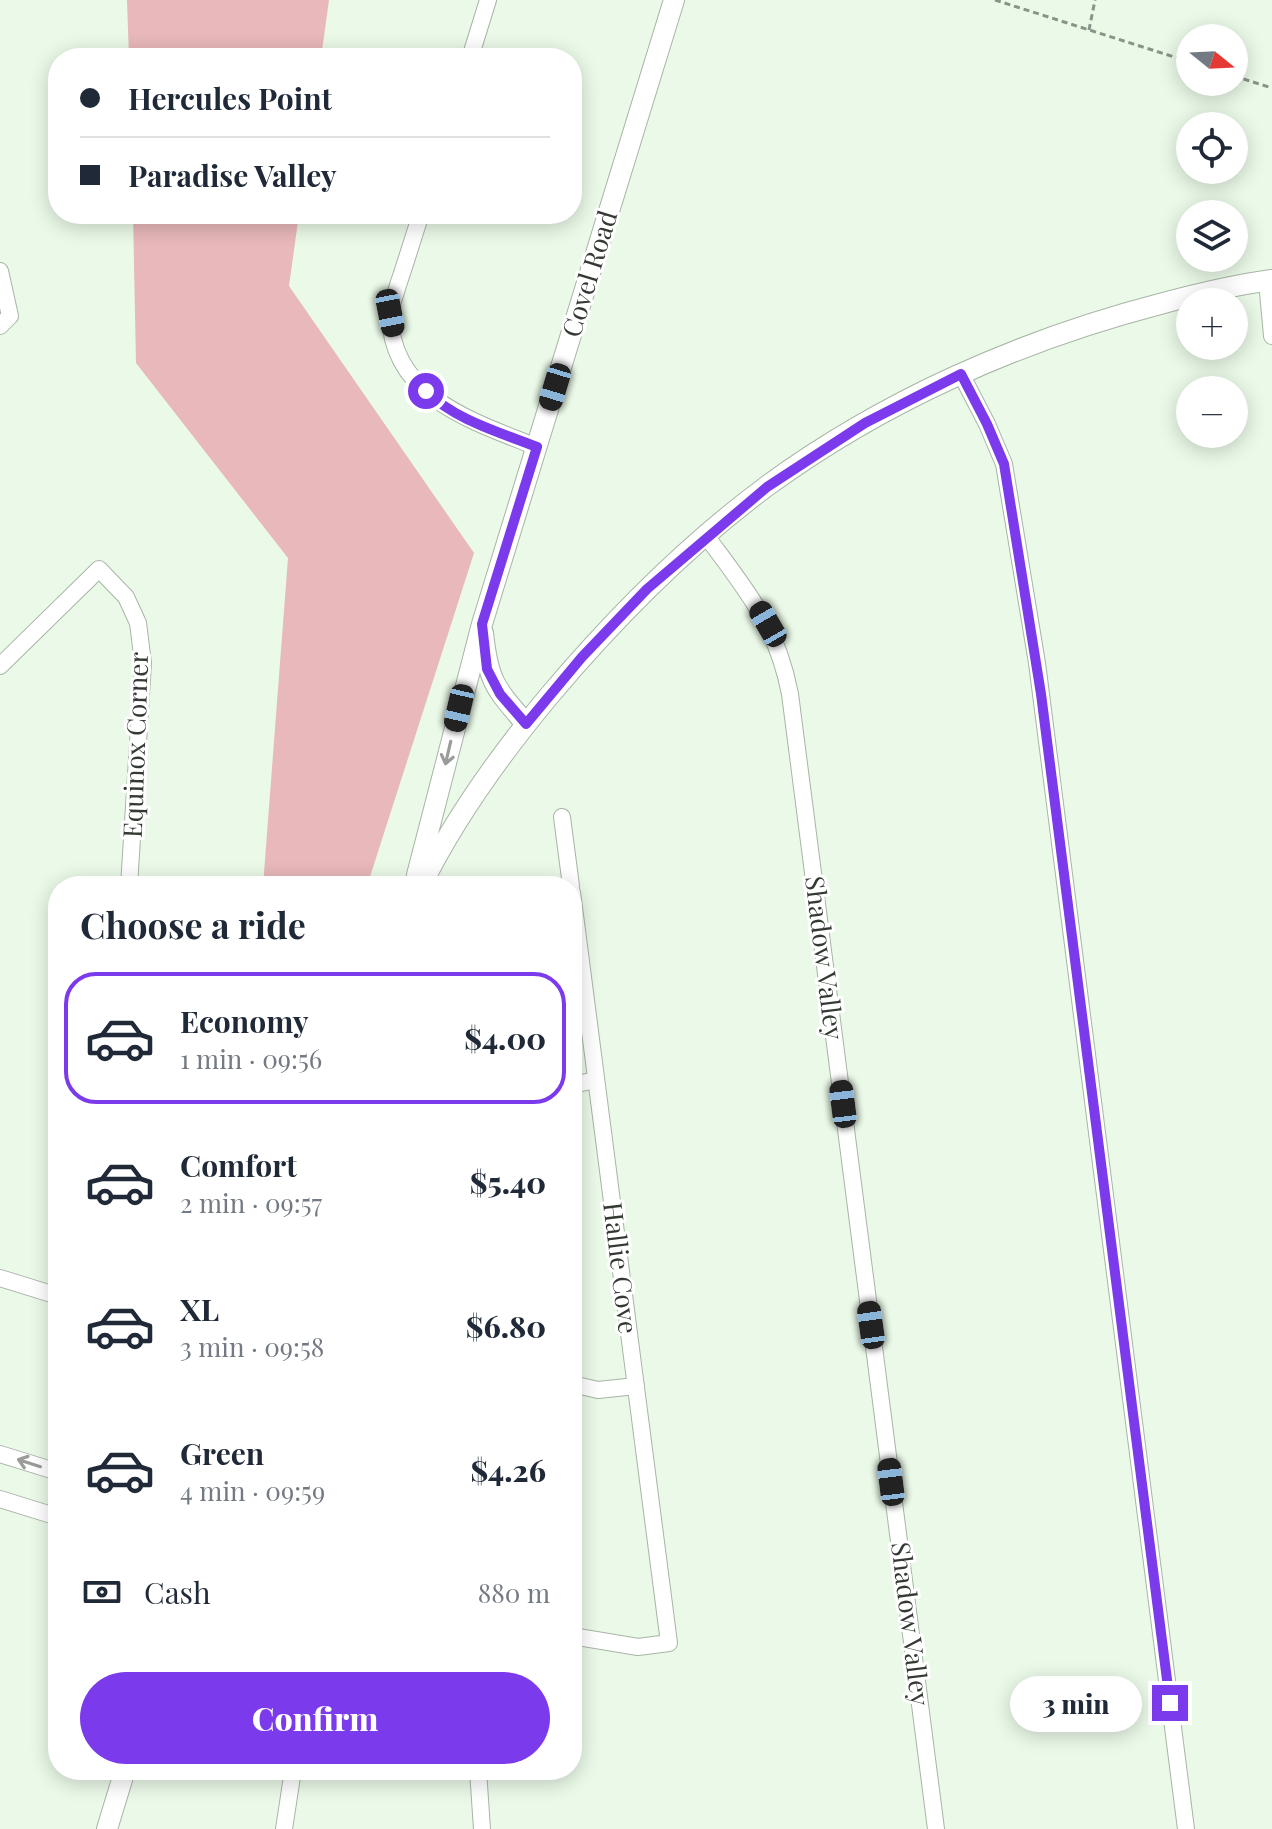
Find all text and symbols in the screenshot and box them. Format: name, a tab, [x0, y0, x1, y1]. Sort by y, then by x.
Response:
north arrow	[1176, 24, 1248, 96]
map controls	[1176, 24, 1248, 448]
text: Hercules Point	[128, 78, 332, 118]
button: locate	[1176, 112, 1248, 184]
text: Paradise Valley	[128, 155, 336, 195]
button: layers	[1176, 200, 1248, 272]
street label: Covel Road	[553, 206, 624, 341]
car	[374, 287, 406, 339]
button: +	[1176, 288, 1248, 360]
car	[537, 361, 573, 413]
route start	[408, 373, 444, 409]
button: −	[1176, 376, 1248, 448]
car	[746, 597, 790, 651]
street label: Equinox Corner	[114, 651, 155, 839]
car	[442, 682, 476, 734]
one-way arrow	[440, 740, 455, 766]
street label: Shadow Valley	[798, 874, 853, 1042]
text: Choose a ride	[80, 900, 306, 948]
text: Economy	[180, 1001, 309, 1041]
icon: car	[84, 1002, 156, 1074]
text: $4.00	[464, 1018, 546, 1058]
text: 1 min · 09:56	[180, 1041, 322, 1076]
car	[828, 1079, 858, 1129]
text: Comfort	[180, 1145, 297, 1185]
icon: car	[84, 1146, 156, 1218]
text: $5.40	[470, 1162, 546, 1202]
text: 2 min · 09:57	[180, 1185, 322, 1220]
street label: Hallie Cove	[596, 1200, 647, 1336]
text: XL	[180, 1289, 219, 1329]
icon: car	[84, 1290, 156, 1362]
car	[856, 1300, 886, 1350]
text: $6.80	[466, 1306, 546, 1346]
text: 3 min · 09:58	[180, 1329, 324, 1364]
text: Green	[180, 1433, 264, 1473]
icon: car	[84, 1434, 156, 1506]
text: $4.26	[470, 1450, 546, 1490]
one-way arrow	[17, 1455, 42, 1469]
car	[876, 1457, 906, 1507]
text: 4 min · 09:59	[180, 1473, 325, 1508]
street label: Shadow Valley	[884, 1540, 939, 1708]
icon: cash	[80, 1570, 124, 1614]
text: Cash	[144, 1572, 211, 1612]
text: 880 m	[478, 1575, 550, 1610]
button: Confirm	[80, 1672, 550, 1764]
callout: 3 min	[1010, 1675, 1142, 1731]
route end	[1152, 1685, 1188, 1721]
text: 3 min	[1043, 1686, 1109, 1721]

